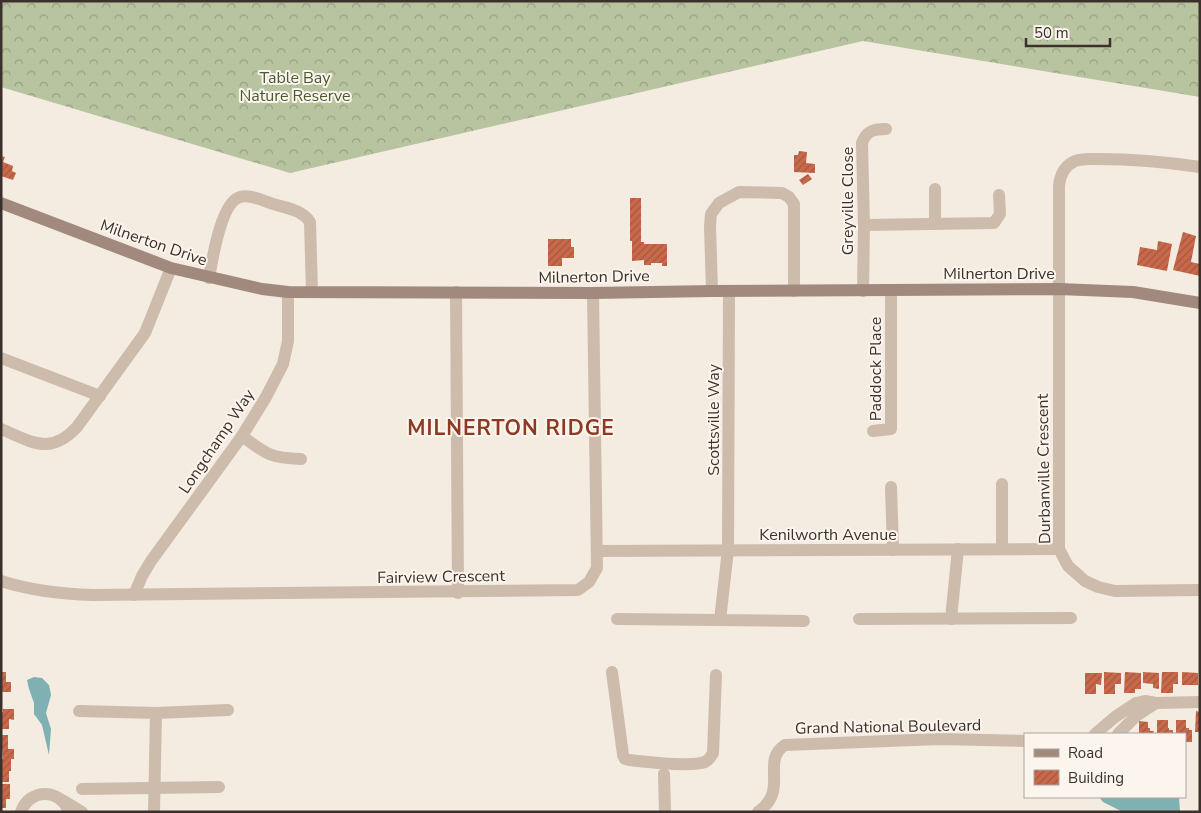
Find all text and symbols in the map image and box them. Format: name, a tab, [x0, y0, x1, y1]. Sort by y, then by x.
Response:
scale bar	[1026, 15, 1110, 47]
text: 50 m	[1034, 23, 1069, 43]
park label: Table Bay Nature Reserve	[239, 67, 351, 107]
street label: Greyville Close	[837, 147, 859, 255]
street label: Milnerton Drive	[97, 214, 210, 271]
street label: Milnerton Drive	[943, 263, 1055, 285]
street label: Milnerton Drive	[538, 265, 650, 289]
street label: Paddock Place	[865, 317, 887, 421]
street label: Scottsville Way	[703, 363, 725, 476]
street label: Longchamp Way	[174, 384, 260, 498]
street label: Durbanville Crescent	[1032, 393, 1056, 544]
district label: MILNERTON RIDGE	[407, 414, 615, 442]
street label: Kenilworth Avenue	[759, 524, 897, 546]
street label: Fairview Crescent	[377, 565, 506, 589]
street label: Grand National Boulevard	[795, 714, 981, 740]
legend	[1024, 733, 1186, 798]
text: Road	[1068, 743, 1103, 763]
text: Building	[1068, 768, 1124, 788]

